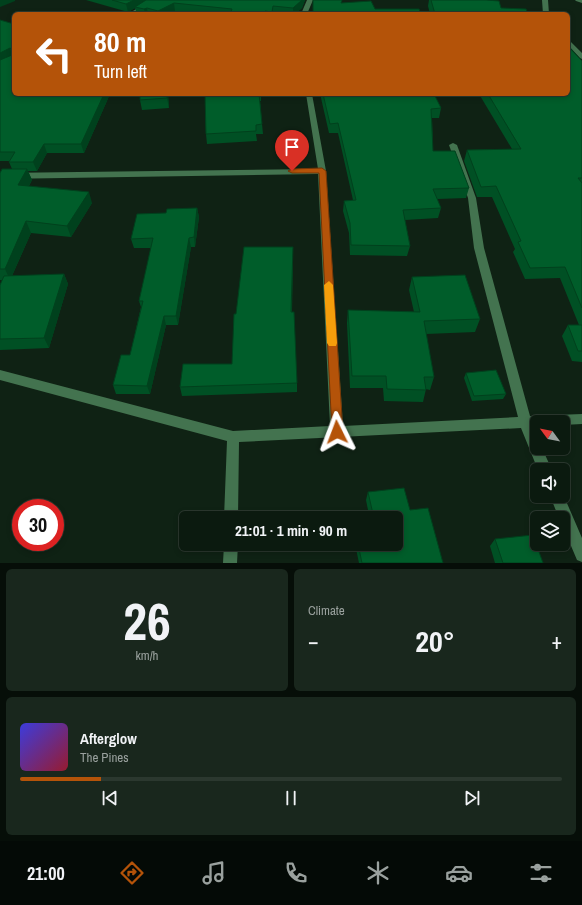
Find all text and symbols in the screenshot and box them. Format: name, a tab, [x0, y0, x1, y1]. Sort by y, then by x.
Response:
text: 80 m	[94, 23, 146, 61]
icon: left	[28, 28, 80, 80]
text: Turn left	[94, 59, 147, 84]
pin	[275, 130, 309, 171]
icon: arrive	[281, 136, 303, 158]
position arrow	[316, 411, 358, 453]
north arrow	[530, 415, 570, 455]
map controls	[530, 415, 570, 551]
button: sound	[530, 463, 570, 503]
speed limit sign: 30	[12, 499, 64, 551]
button: layers	[530, 511, 570, 551]
text: 21:01 · 1 min · 90 m	[235, 520, 347, 541]
text: 26	[123, 586, 171, 656]
text: Climate	[308, 602, 345, 619]
text: 20°	[415, 621, 455, 661]
text: −	[308, 626, 319, 656]
text: +	[551, 626, 562, 656]
text: km/h	[135, 647, 159, 664]
text: Afterglow	[80, 728, 137, 749]
text: The Pines	[80, 749, 129, 766]
icon: previous	[99, 787, 121, 809]
icon: pause	[280, 787, 302, 809]
icon: next	[461, 787, 483, 809]
icon: directions	[118, 859, 146, 887]
icon: music	[200, 859, 228, 887]
icon: phone	[282, 859, 310, 887]
icon: climate	[364, 859, 392, 887]
icon: car	[445, 859, 473, 887]
icon: filters	[527, 859, 555, 887]
text: 21:00	[27, 861, 65, 886]

